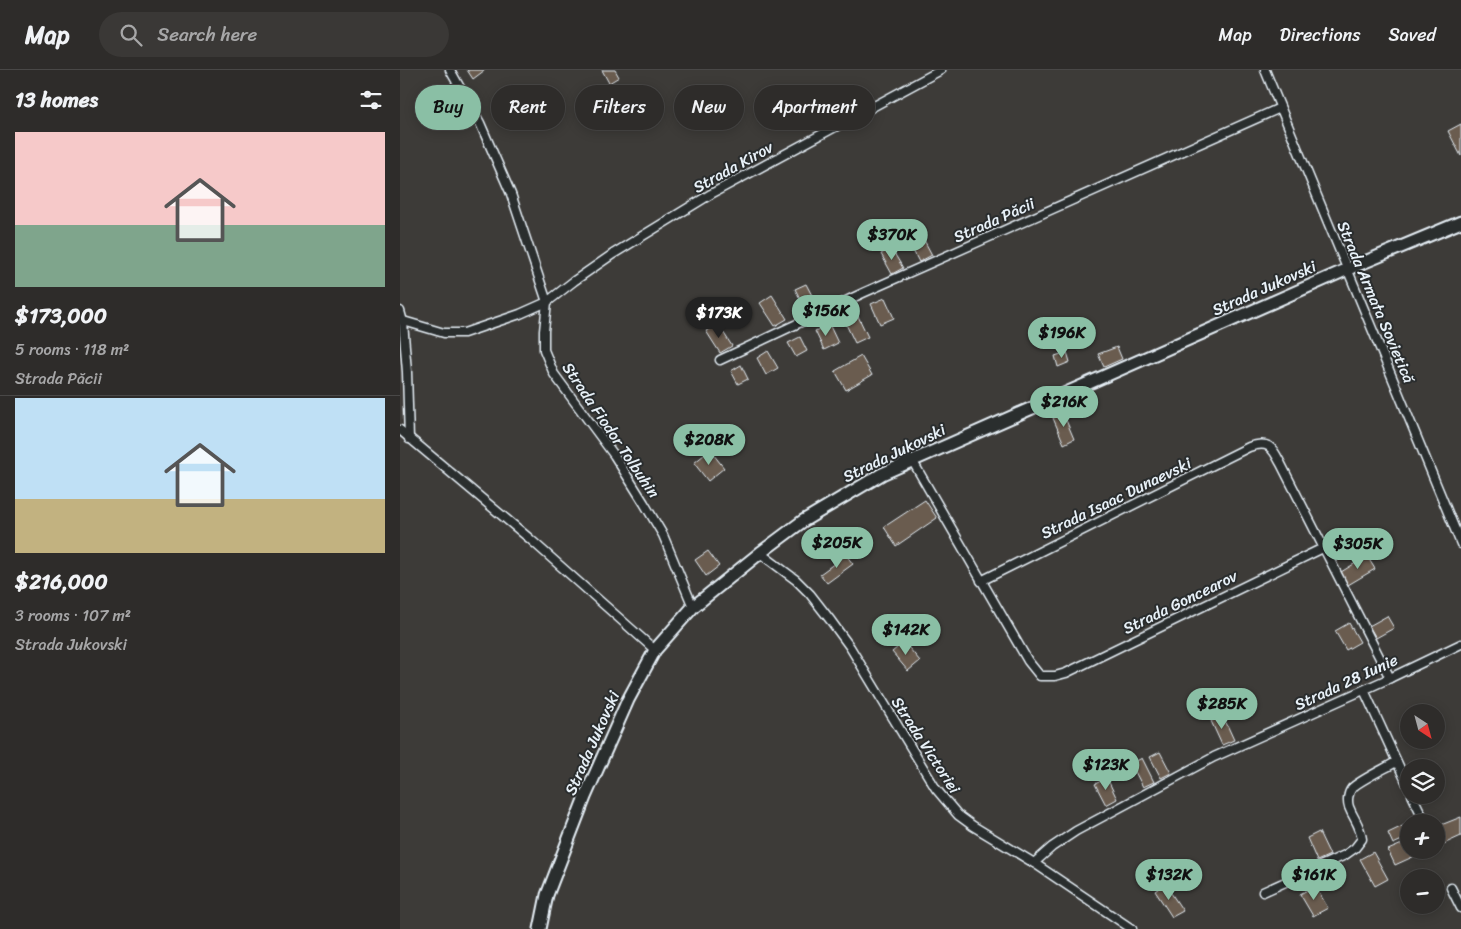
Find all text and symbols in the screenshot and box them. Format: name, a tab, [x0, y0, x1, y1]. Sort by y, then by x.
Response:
search box	[99, 12, 449, 57]
text: Map	[25, 14, 69, 56]
text: Search here	[157, 18, 257, 51]
text: Map	[1219, 19, 1252, 51]
text: Directions	[1280, 19, 1361, 51]
text: Saved	[1389, 19, 1436, 51]
icon: search	[117, 21, 145, 49]
text: 13 homes	[15, 81, 98, 119]
chip: Buy	[415, 85, 481, 130]
chip: Rent	[491, 85, 565, 130]
chip: Filters	[575, 85, 664, 130]
chip: New	[674, 85, 744, 130]
chip: Apartment	[754, 85, 875, 130]
icon: filters	[357, 86, 385, 114]
street label: Strada Kirov	[687, 133, 779, 201]
icon: home	[155, 165, 245, 255]
street label: Strada Păcii	[948, 189, 1040, 251]
street label: Strada Armata Sovietică	[1329, 216, 1424, 389]
pin: $370K	[857, 218, 927, 261]
text: $370K	[868, 220, 916, 249]
street label: Strada Jukovski	[1207, 252, 1322, 324]
pin: $156K	[791, 294, 861, 337]
pin: $173K	[684, 296, 754, 339]
text: $156K	[803, 296, 849, 325]
text: $173,000	[15, 297, 107, 335]
text: $173K	[696, 298, 742, 327]
pin: $196K	[1027, 316, 1097, 359]
text: $196K	[1039, 318, 1085, 347]
text: 5 rooms · 118 m²	[15, 335, 129, 364]
street label: Strada Fiodor Tolbuhin	[554, 356, 668, 505]
text: Strada Păcii	[15, 364, 102, 393]
pin: $216K	[1029, 386, 1099, 428]
text: $216K	[1041, 387, 1087, 416]
street label: Strada Jukovski	[837, 415, 951, 491]
pin: $208K	[674, 424, 744, 466]
text: $208K	[684, 425, 734, 454]
icon: home	[155, 430, 245, 520]
street label: Strada Isaac Dunaevski	[1036, 449, 1197, 547]
pin: $205K	[802, 526, 872, 569]
text: $205K	[812, 528, 862, 557]
pin: $305K	[1323, 528, 1393, 570]
text: $305K	[1333, 529, 1383, 558]
street label: Strada Goncearov	[1117, 561, 1244, 642]
text: $216,000	[15, 563, 108, 601]
text: 3 rooms · 107 m²	[15, 601, 131, 630]
pin: $142K	[871, 614, 941, 656]
text: $142K	[883, 615, 929, 644]
text: Strada Jukovski	[15, 630, 127, 659]
street label: Strada 28 Iunie	[1289, 645, 1403, 719]
street label: Strada Jukovski	[556, 685, 628, 800]
pin: $285K	[1187, 688, 1257, 730]
text: $285K	[1197, 689, 1247, 718]
street label: Strada Victoriei	[883, 690, 969, 800]
north arrow	[1400, 704, 1445, 749]
map controls	[1400, 704, 1445, 914]
pin: $123K	[1071, 748, 1141, 791]
text: $123K	[1083, 750, 1129, 779]
button: layers	[1400, 759, 1445, 804]
button: +	[1400, 814, 1445, 859]
pin: $132K	[1134, 858, 1204, 901]
pin: $161K	[1279, 858, 1349, 901]
text: $132K	[1146, 860, 1192, 889]
text: $161K	[1292, 860, 1336, 889]
button: −	[1400, 869, 1445, 914]

